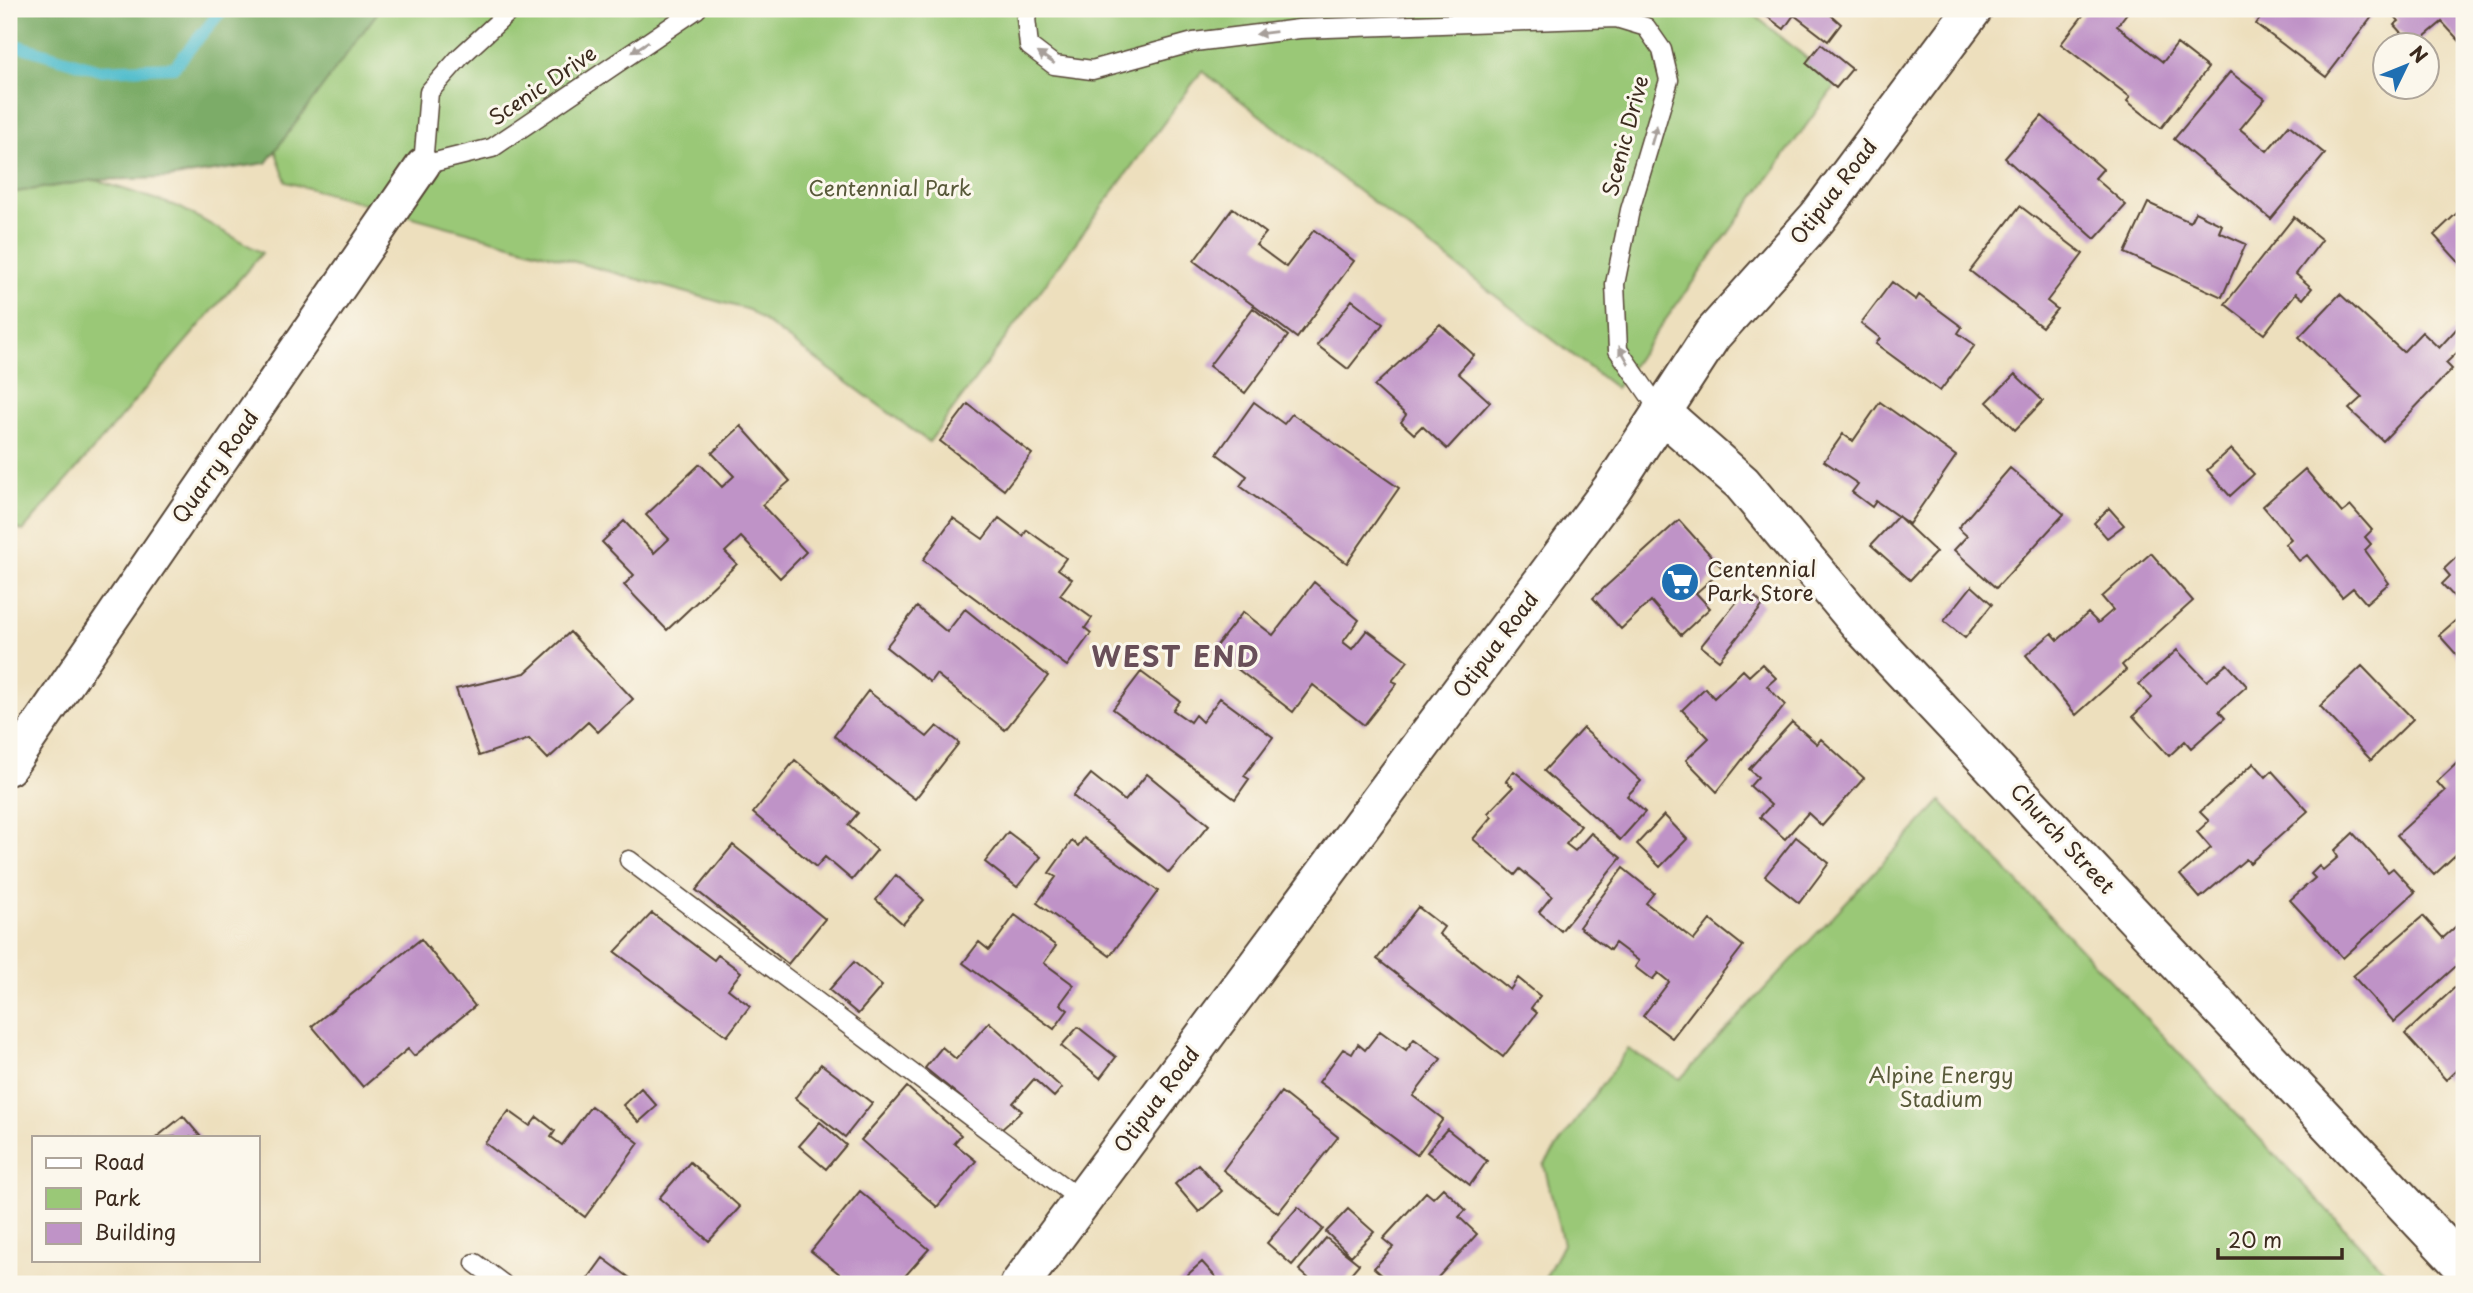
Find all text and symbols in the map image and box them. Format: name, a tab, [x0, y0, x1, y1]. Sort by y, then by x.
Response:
one-way arrow	[1255, 28, 1277, 39]
north arrow	[2372, 32, 2442, 102]
street label: Scenic Drive	[482, 36, 602, 132]
text: N	[2404, 39, 2435, 69]
one-way arrow	[631, 40, 649, 54]
one-way arrow	[1037, 51, 1055, 65]
street label: Scenic Drive	[1593, 71, 1656, 200]
one-way arrow	[1649, 124, 1659, 145]
street label: Otipua Road	[1781, 131, 1884, 250]
park label: Centennial Park	[808, 171, 972, 203]
one-way arrow	[1618, 345, 1630, 365]
street label: Quarry Road	[163, 403, 265, 529]
place label: Centennial Park Store	[1707, 552, 1816, 608]
supermarket icon: Centennial Park Store	[1659, 561, 1701, 603]
street label: Otipua Road	[1444, 584, 1545, 704]
district label: WEST END	[1091, 634, 1261, 677]
street label: Church Street	[2004, 775, 2123, 900]
street label: Otipua Road	[1105, 1039, 1206, 1159]
park label: Alpine Energy Stadium	[1869, 1058, 2013, 1114]
legend	[32, 1136, 259, 1262]
text: Road	[94, 1145, 145, 1177]
text: Park	[94, 1181, 141, 1213]
text: Building	[94, 1215, 176, 1247]
scale bar	[2218, 1216, 2342, 1260]
text: 20 m	[2228, 1223, 2282, 1255]

